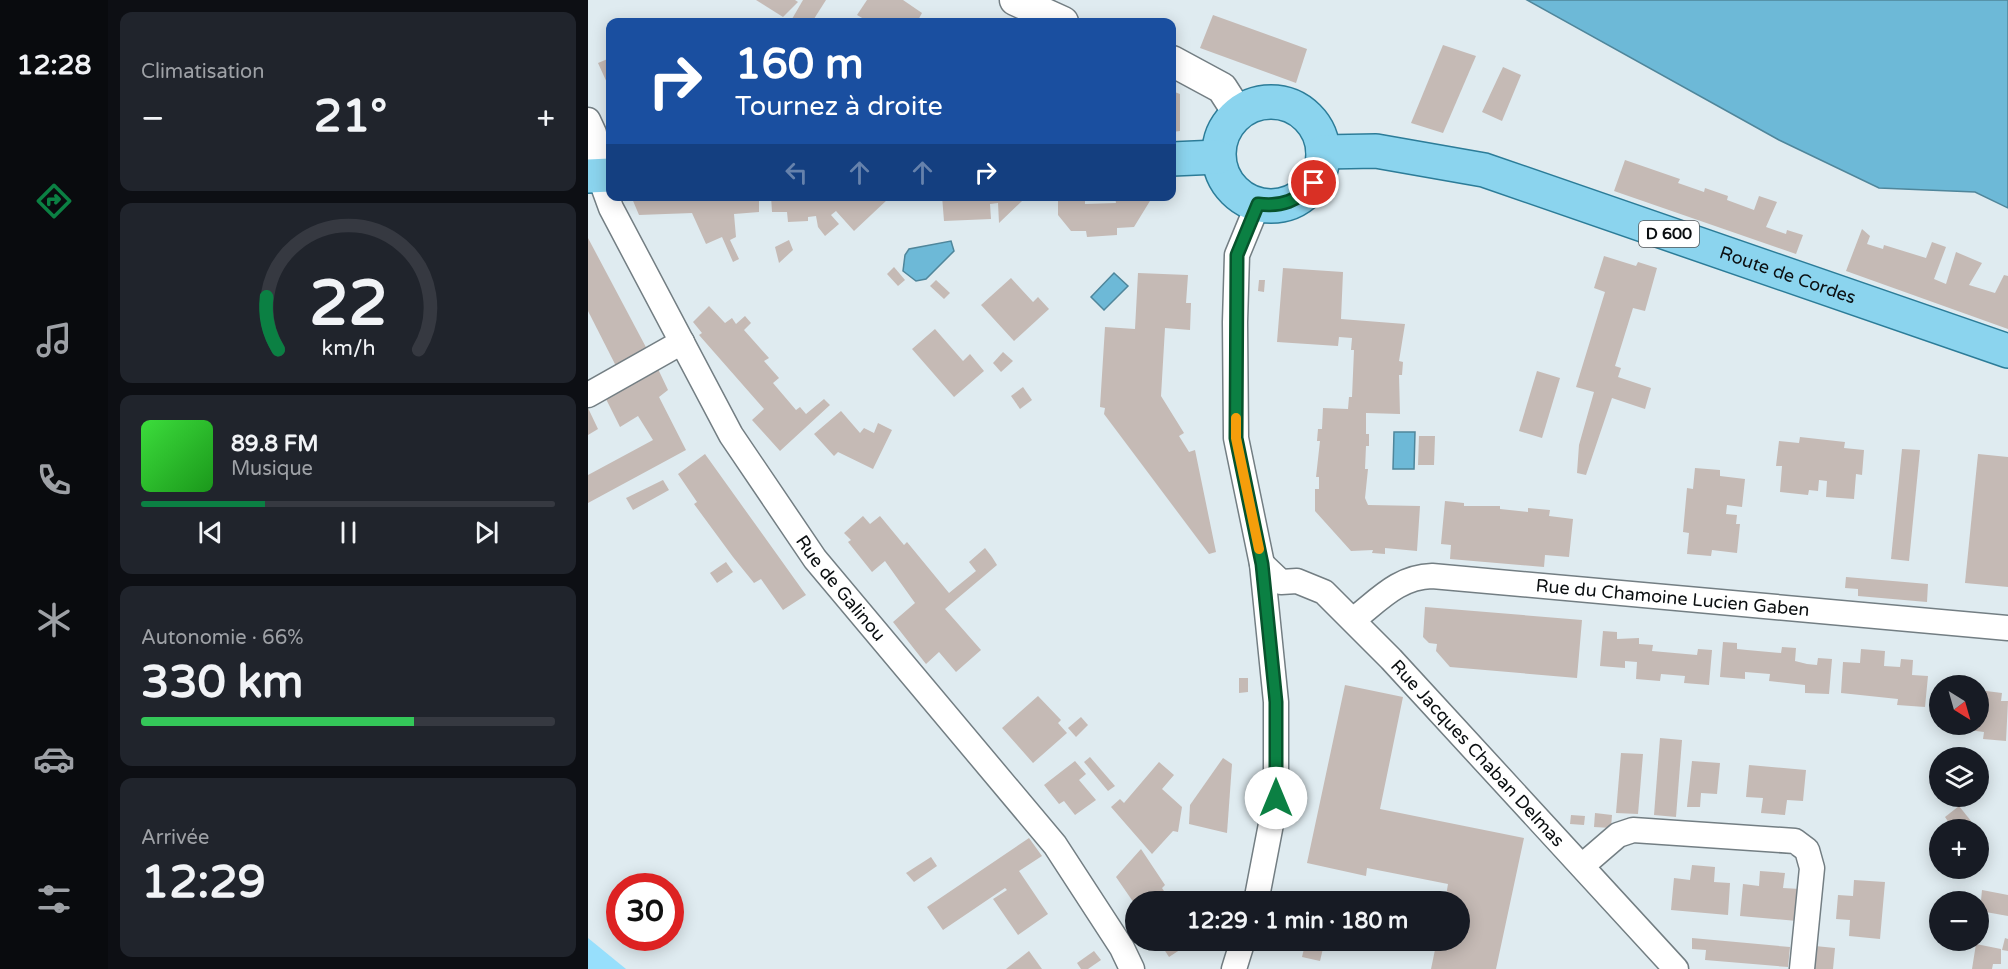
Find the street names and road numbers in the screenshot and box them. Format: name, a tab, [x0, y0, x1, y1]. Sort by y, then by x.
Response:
road number: D 600	[1639, 221, 1699, 247]
street label: Route de Cordes	[1717, 241, 1859, 309]
street label: Rue de Galinou	[791, 531, 890, 646]
street label: Rue du Chamoine Lucien Gaben	[1535, 574, 1810, 621]
street label: Rue Jacques Chaban Delmas	[1386, 655, 1569, 851]

